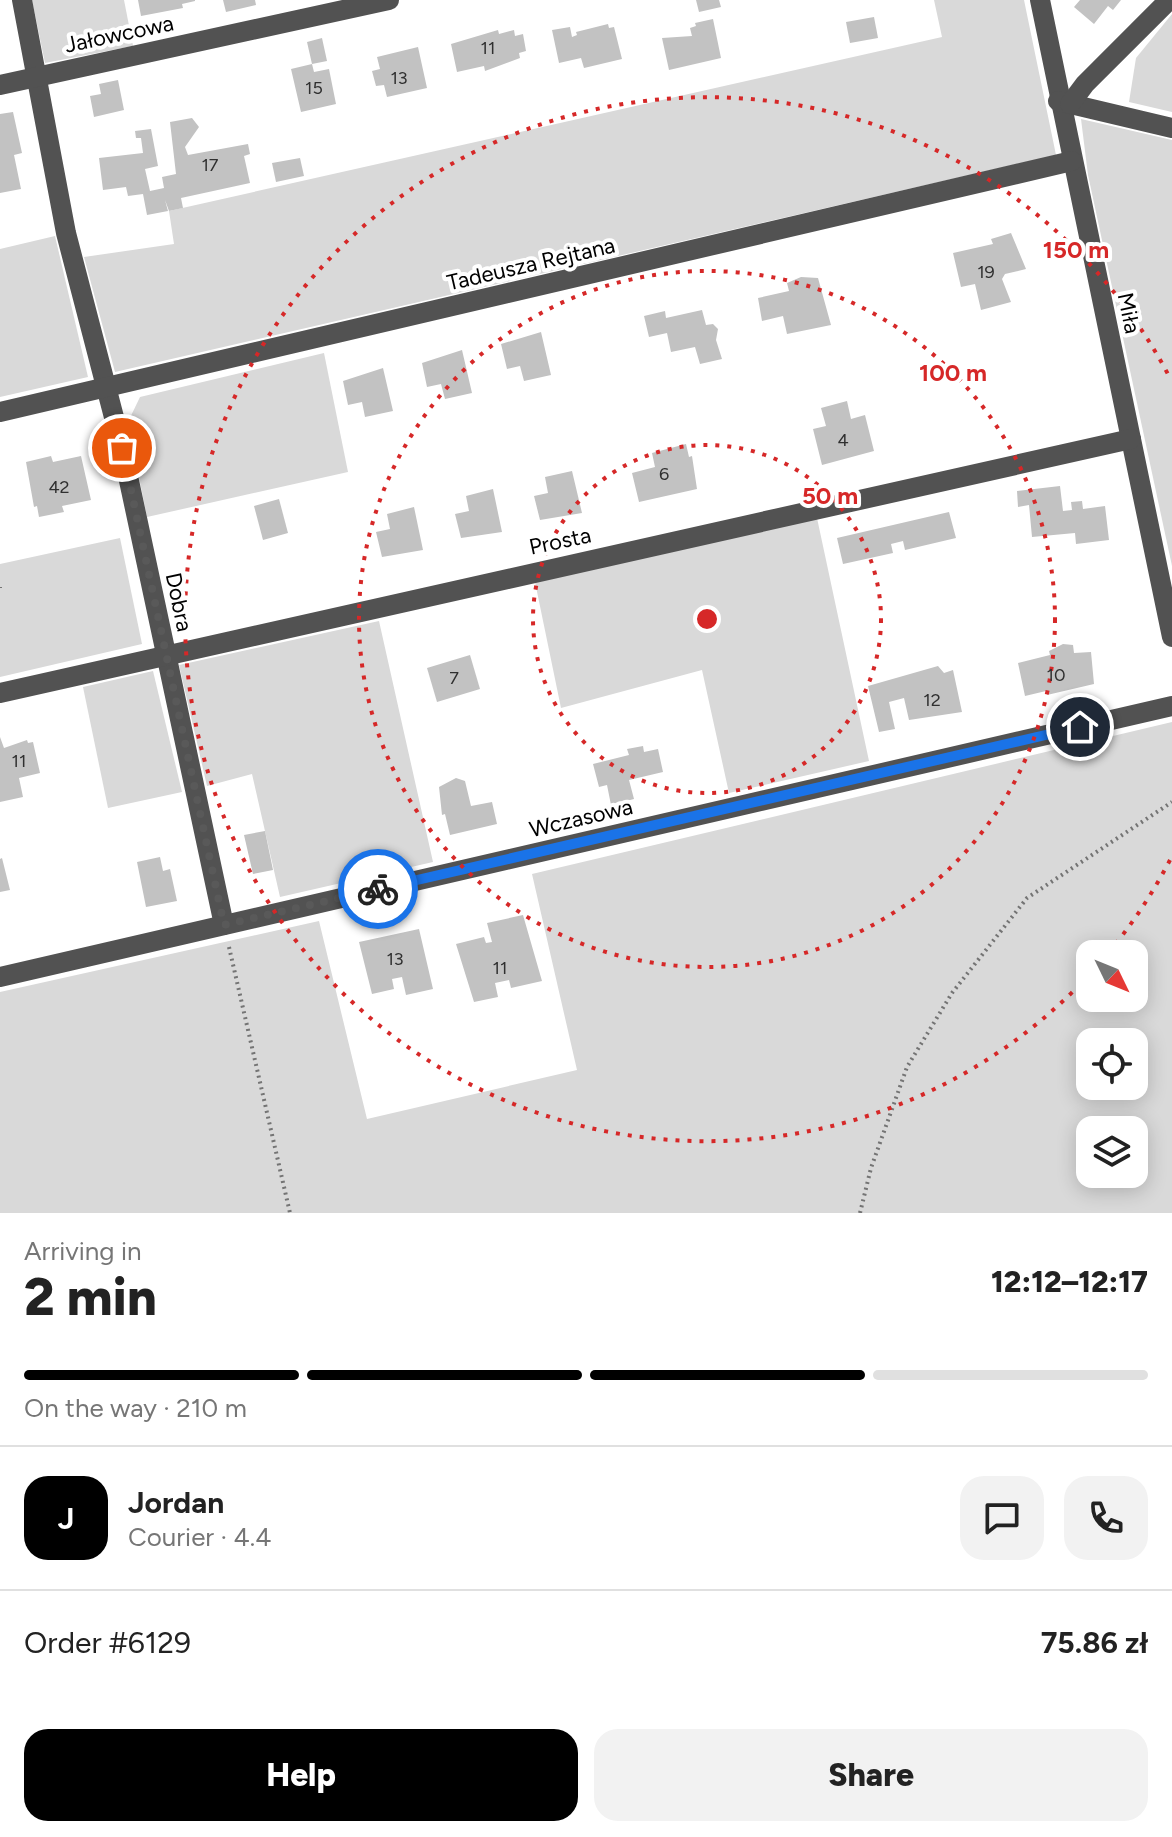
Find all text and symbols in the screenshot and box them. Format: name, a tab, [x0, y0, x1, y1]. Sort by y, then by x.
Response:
street label: Jałowcowa	[62, 9, 176, 59]
house number: 11	[481, 37, 495, 59]
house number: 13	[390, 67, 408, 89]
house number: 15	[305, 77, 323, 99]
house number: 17	[201, 154, 219, 176]
street label: Tadeusza Rejtana	[444, 232, 618, 296]
text: 150 m	[1043, 235, 1109, 264]
house number: 19	[977, 261, 995, 283]
street label: Miła	[1112, 290, 1146, 336]
text: 100 m	[919, 358, 987, 387]
pin	[88, 414, 156, 482]
icon: bag	[100, 426, 144, 470]
house number: 4	[837, 429, 849, 451]
house number: 6	[659, 463, 669, 485]
house number: 42	[48, 476, 70, 498]
text: 50 m	[802, 481, 858, 510]
street label: Prosta	[527, 521, 593, 561]
street label: Dobra	[160, 570, 198, 634]
centre of rings	[693, 605, 721, 633]
house number: 10	[1047, 664, 1065, 686]
house number: 7	[449, 667, 459, 689]
house number: 12	[923, 689, 941, 711]
pin	[1046, 693, 1114, 761]
icon: home	[1058, 705, 1102, 749]
house number: 11	[12, 750, 26, 772]
street label: Wczasowa	[527, 793, 635, 843]
courier	[338, 849, 418, 929]
icon: bike	[356, 867, 400, 911]
north arrow	[1076, 940, 1148, 1012]
map controls	[1076, 940, 1148, 1188]
house number: 13	[386, 948, 404, 970]
house number: 11	[493, 957, 507, 979]
button: locate	[1076, 1028, 1148, 1100]
button: layers	[1076, 1116, 1148, 1188]
text: Arriving in	[24, 1235, 142, 1267]
text: 12:12–12:17	[991, 1263, 1148, 1300]
text: 2 min	[24, 1266, 157, 1328]
text: On the way · 210 m	[24, 1392, 247, 1424]
button: chat	[960, 1476, 1044, 1560]
button: phone	[1064, 1476, 1148, 1560]
text: Jordan	[128, 1484, 224, 1521]
text: J	[58, 1500, 74, 1537]
text: Courier · 4.4	[128, 1521, 271, 1553]
text: Order #6129	[24, 1624, 191, 1661]
text: 75.86 zł	[1041, 1624, 1148, 1661]
button: Help	[24, 1729, 578, 1821]
button: Share	[594, 1729, 1148, 1821]

